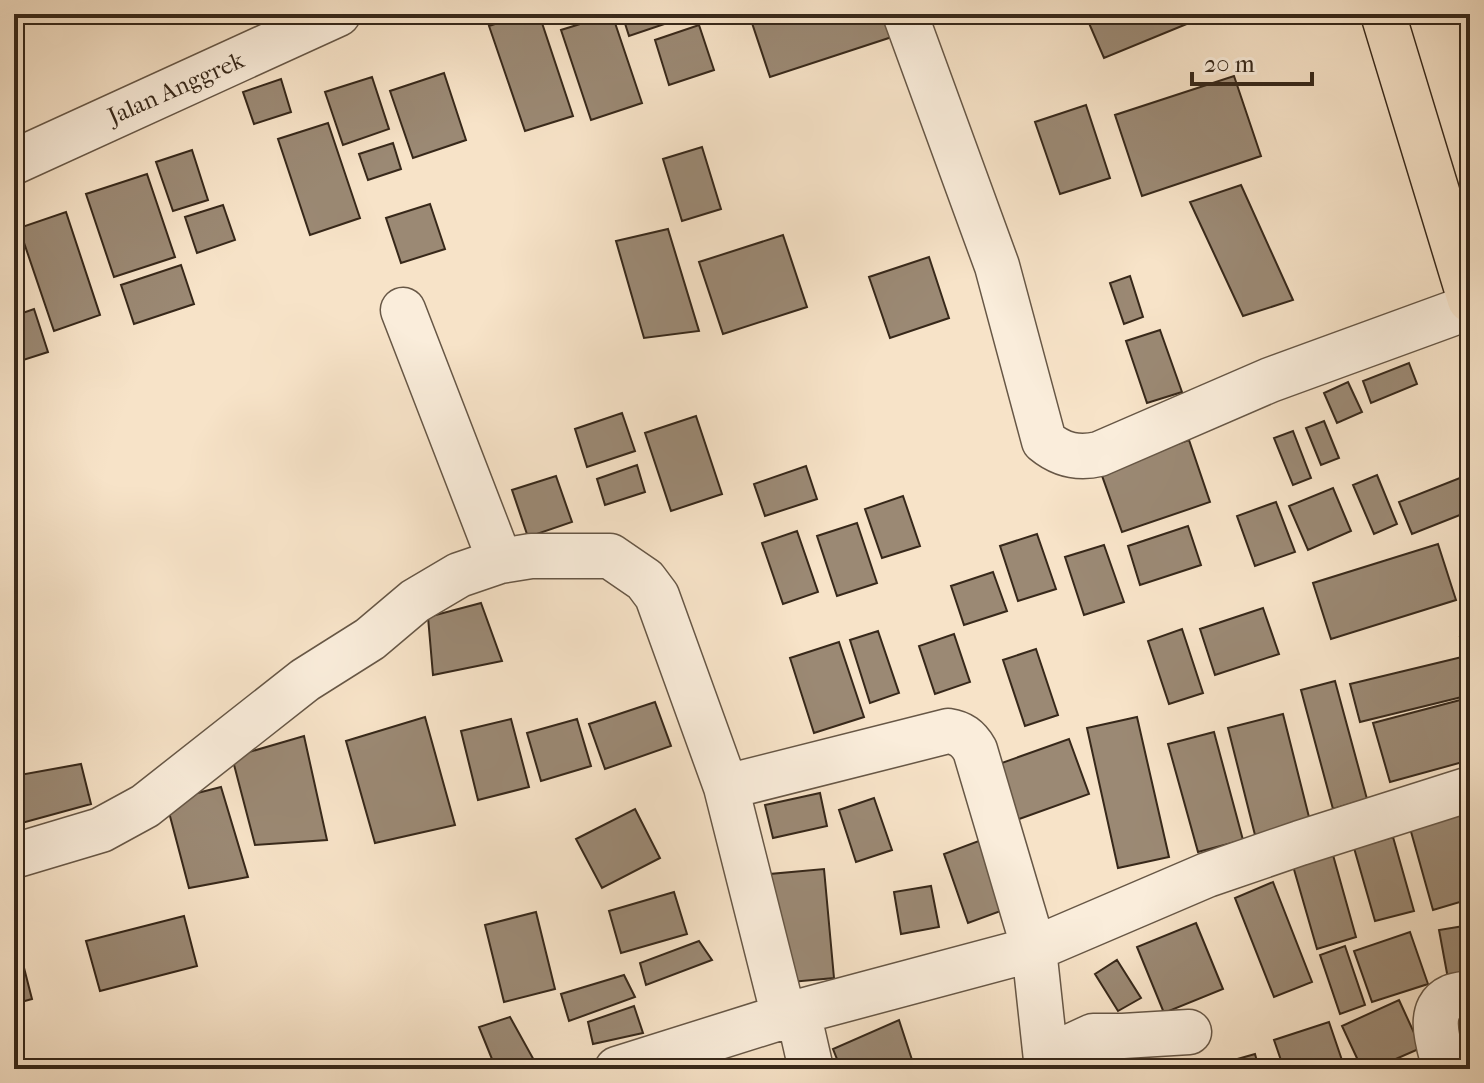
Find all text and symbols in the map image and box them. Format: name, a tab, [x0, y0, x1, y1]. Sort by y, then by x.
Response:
scale bar	[1192, 36, 1312, 86]
street label: Jalan Anggrek	[102, 45, 249, 131]
text: 20 m	[1204, 50, 1255, 78]

